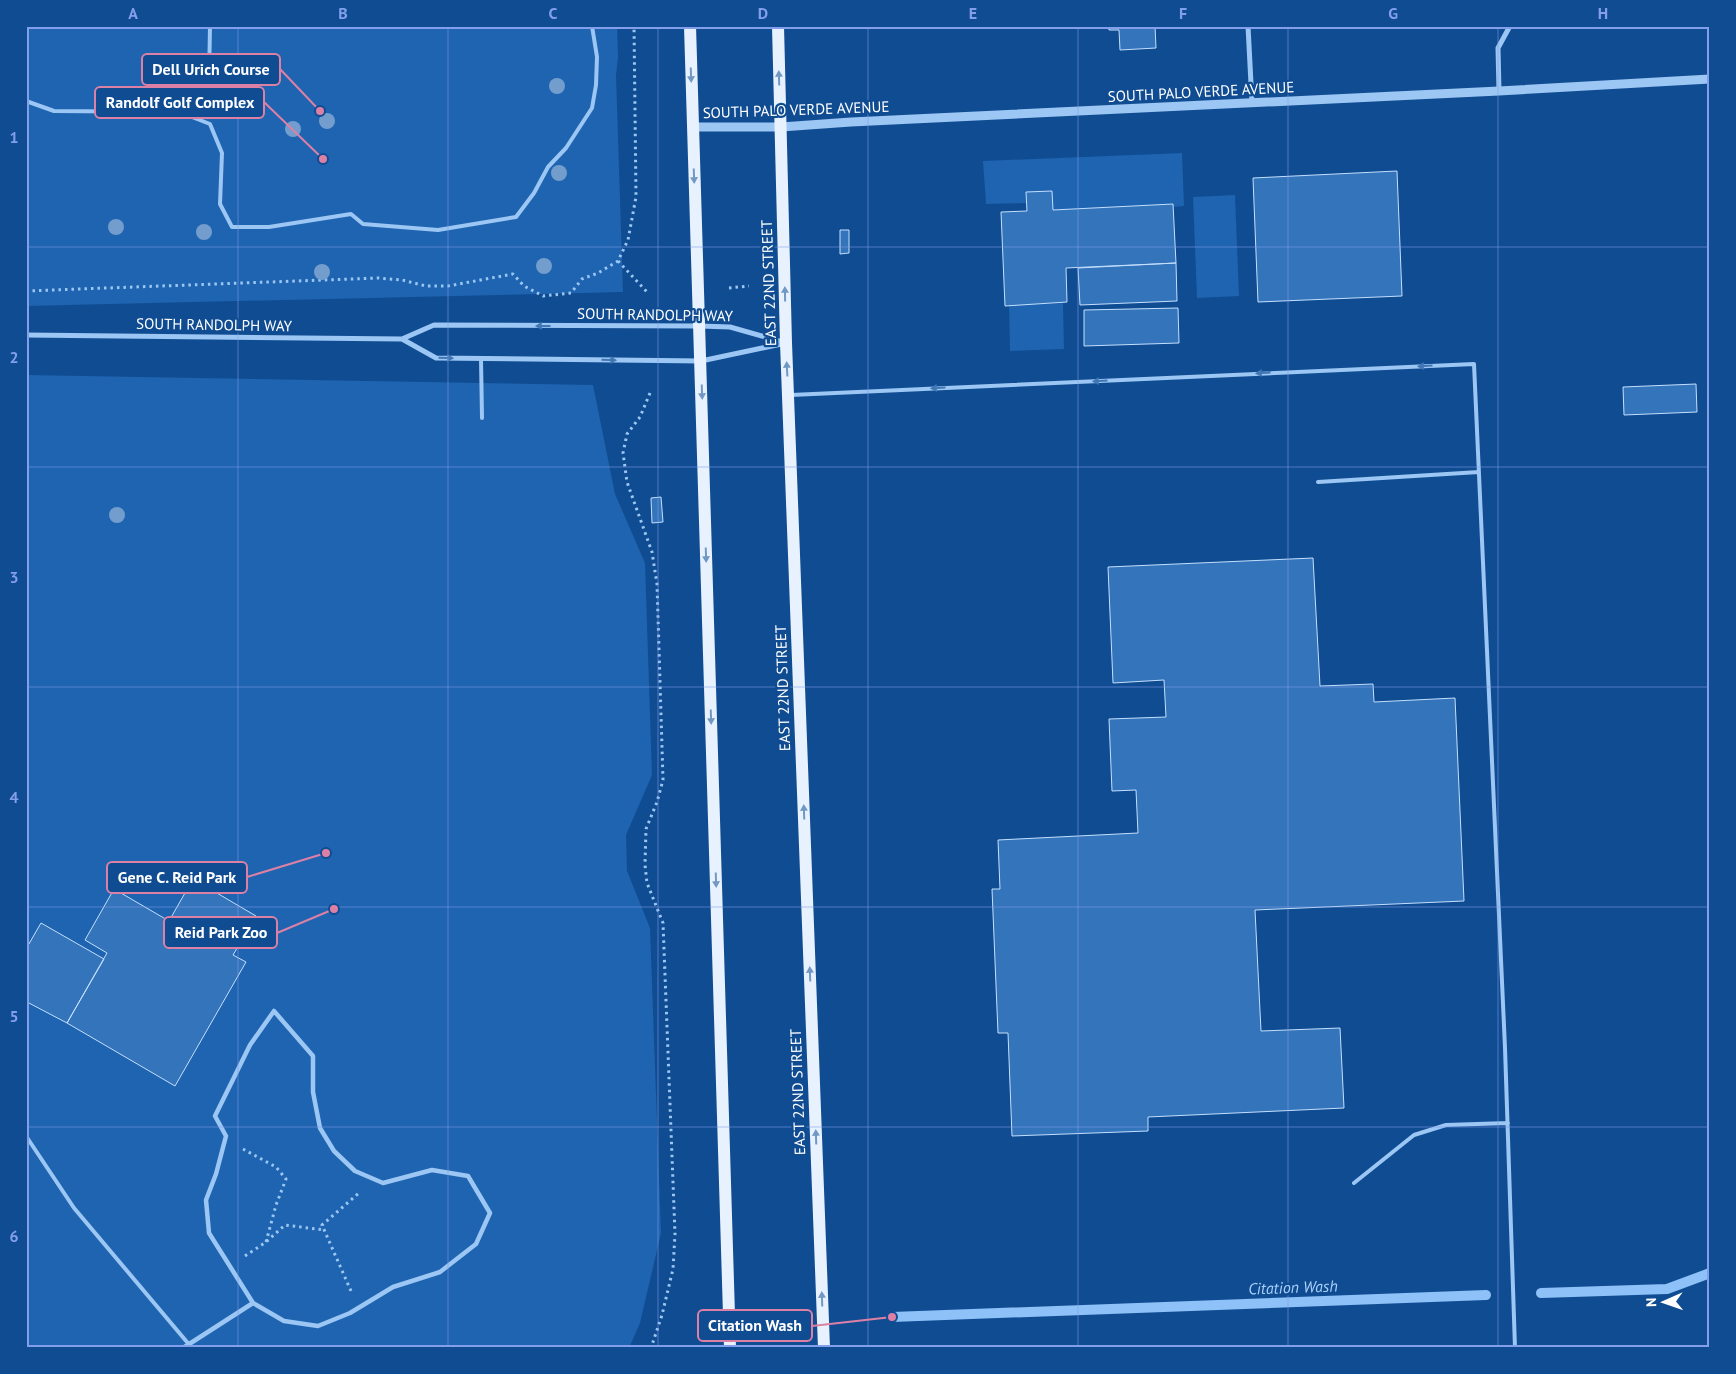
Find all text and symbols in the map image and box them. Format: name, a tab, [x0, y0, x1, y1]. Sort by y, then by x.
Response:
text: A	[128, 3, 138, 23]
text: B	[338, 3, 348, 23]
text: C	[549, 3, 558, 23]
text: D	[758, 3, 768, 23]
text: E	[969, 3, 977, 23]
text: F	[1179, 3, 1187, 23]
text: G	[1388, 3, 1398, 23]
text: H	[1598, 3, 1608, 23]
callout: Dell Urich Course	[142, 54, 280, 85]
text: Dell Urich Course	[152, 59, 270, 79]
one-way arrow	[687, 67, 695, 83]
one-way arrow	[775, 70, 783, 86]
street label: SOUTH PALO VERDE AVENUE	[1107, 77, 1295, 106]
callout: Randolf Golf Complex	[95, 87, 264, 118]
text: Randolf Golf Complex	[106, 92, 255, 112]
street label: SOUTH PALO VERDE AVENUE	[702, 97, 890, 122]
text: 1	[9, 127, 19, 147]
one-way arrow	[691, 168, 699, 184]
street label: EAST 22ND STREET	[757, 219, 780, 347]
one-way arrow	[781, 286, 789, 302]
street label: SOUTH RANDOLPH WAY	[577, 304, 734, 325]
street label: SOUTH RANDOLPH WAY	[136, 314, 293, 335]
one-way arrow	[535, 322, 551, 330]
text: 2	[9, 347, 19, 367]
one-way arrow	[439, 354, 455, 362]
one-way arrow	[601, 356, 617, 364]
one-way arrow	[783, 361, 791, 377]
one-way arrow	[1417, 362, 1433, 370]
one-way arrow	[1254, 370, 1270, 378]
one-way arrow	[1092, 377, 1108, 385]
one-way arrow	[698, 385, 706, 401]
one-way arrow	[930, 385, 946, 393]
one-way arrow	[703, 547, 711, 563]
text: 3	[9, 567, 19, 587]
street label: EAST 22ND STREET	[771, 624, 794, 752]
one-way arrow	[707, 710, 715, 726]
text: 4	[9, 787, 19, 807]
one-way arrow	[800, 804, 808, 820]
callout: Gene C. Reid Park	[107, 862, 247, 893]
text: Gene C. Reid Park	[118, 867, 236, 887]
one-way arrow	[712, 872, 720, 888]
callout: Reid Park Zoo	[164, 917, 277, 948]
text: Reid Park Zoo	[175, 922, 268, 942]
one-way arrow	[806, 966, 814, 982]
text: 5	[9, 1006, 19, 1026]
street label: EAST 22ND STREET	[786, 1028, 809, 1156]
one-way arrow	[811, 1128, 819, 1144]
text: 6	[9, 1226, 19, 1246]
water label: Citation Wash	[1248, 1275, 1338, 1299]
north arrow	[1638, 1276, 1688, 1326]
one-way arrow	[817, 1291, 825, 1307]
text: N	[1642, 1298, 1660, 1307]
callout: Citation Wash	[698, 1310, 812, 1341]
text: Citation Wash	[708, 1315, 802, 1335]

